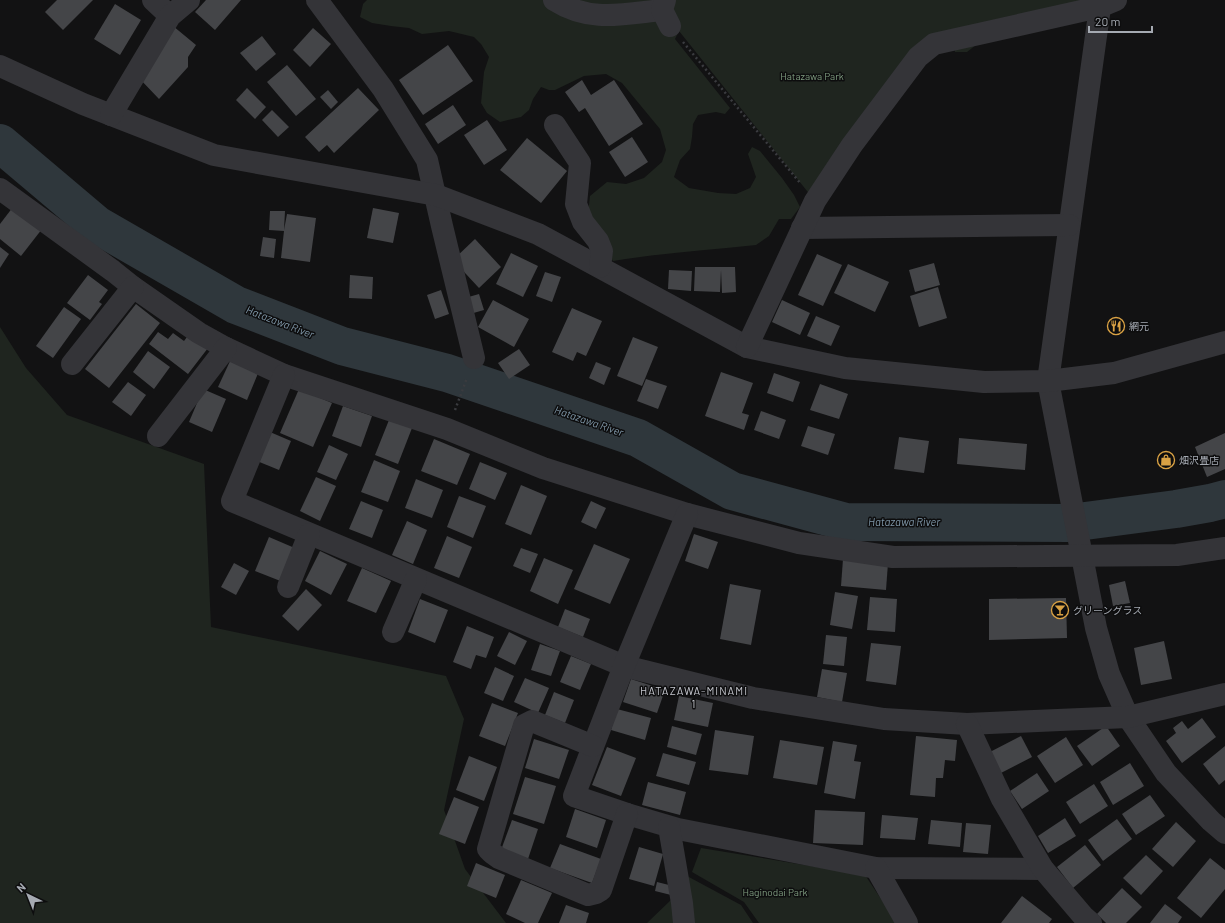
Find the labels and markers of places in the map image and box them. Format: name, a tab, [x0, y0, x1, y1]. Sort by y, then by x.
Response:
restaurant icon: 網元	[1106, 316, 1126, 336]
place label: 網元	[1129, 320, 1149, 332]
shop icon: 畑沢畳店	[1156, 450, 1176, 470]
place label: 畑沢畳店	[1179, 454, 1219, 466]
bar icon: グリーングラス	[1050, 600, 1070, 620]
place label: グリーングラス	[1073, 604, 1142, 616]

